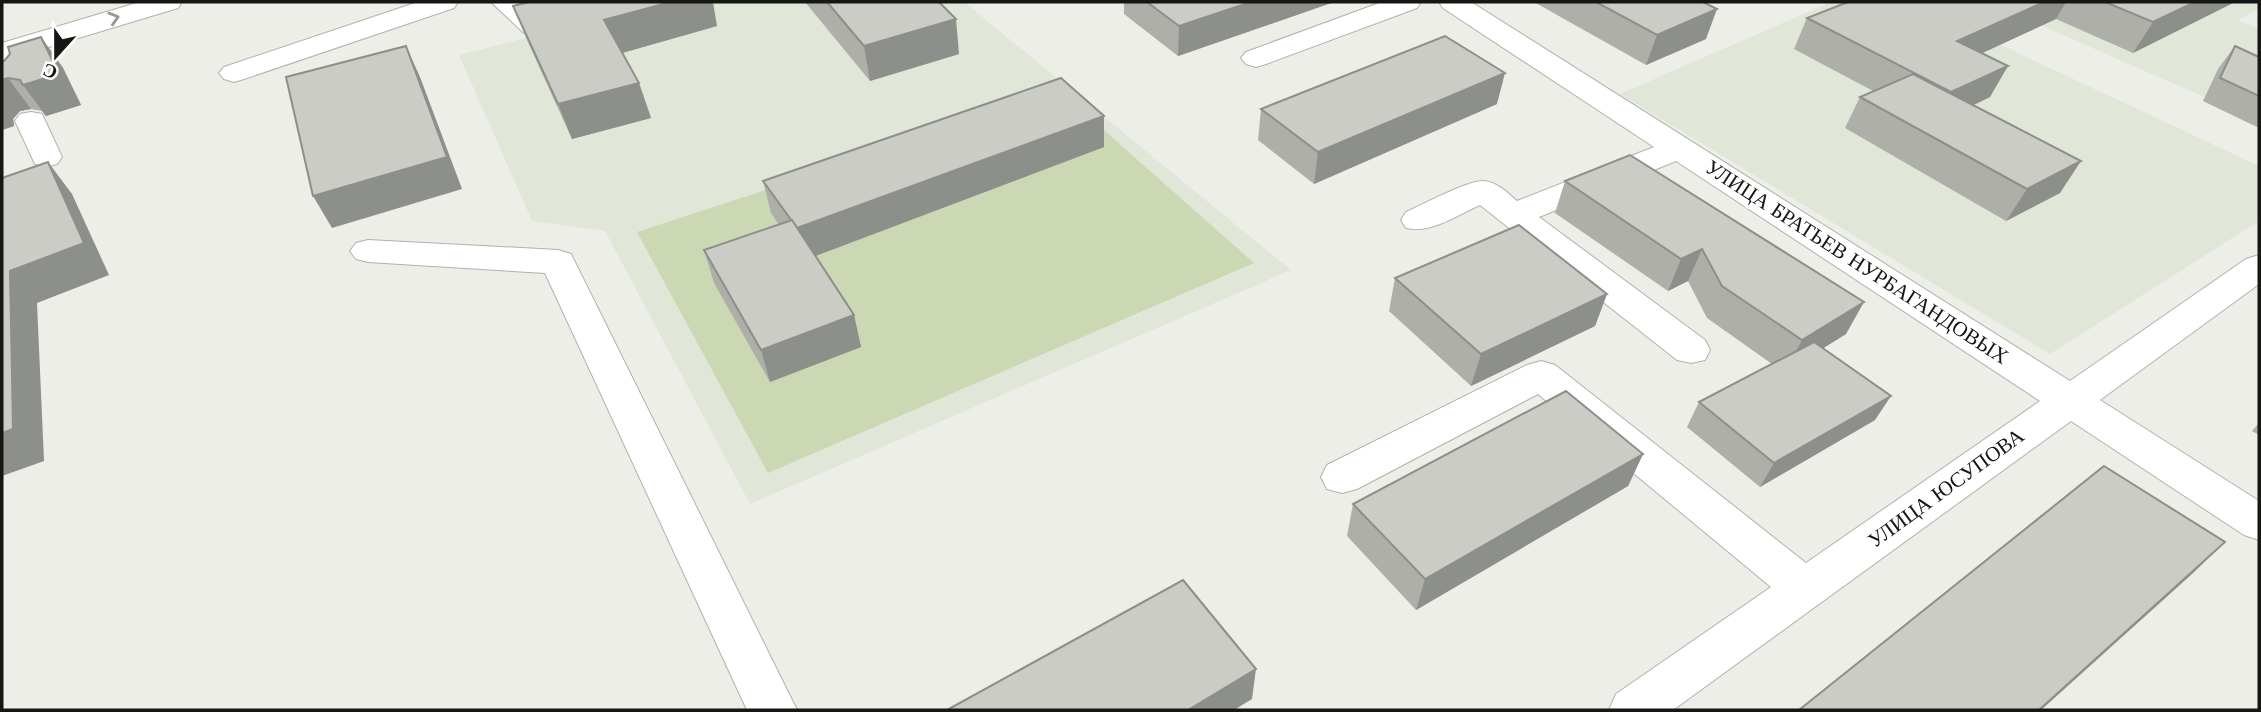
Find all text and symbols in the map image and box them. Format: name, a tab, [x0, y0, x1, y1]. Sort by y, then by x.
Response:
one-way arrow	[108, 12, 120, 27]
north arrow	[21, 21, 91, 91]
text: С	[40, 58, 61, 85]
street label: УЛИЦА БРАТЬЕВ НУРБАГАНДОВЫХ	[1701, 154, 2013, 370]
street label: УЛИЦА ЮСУПОВА	[1863, 422, 2030, 553]

